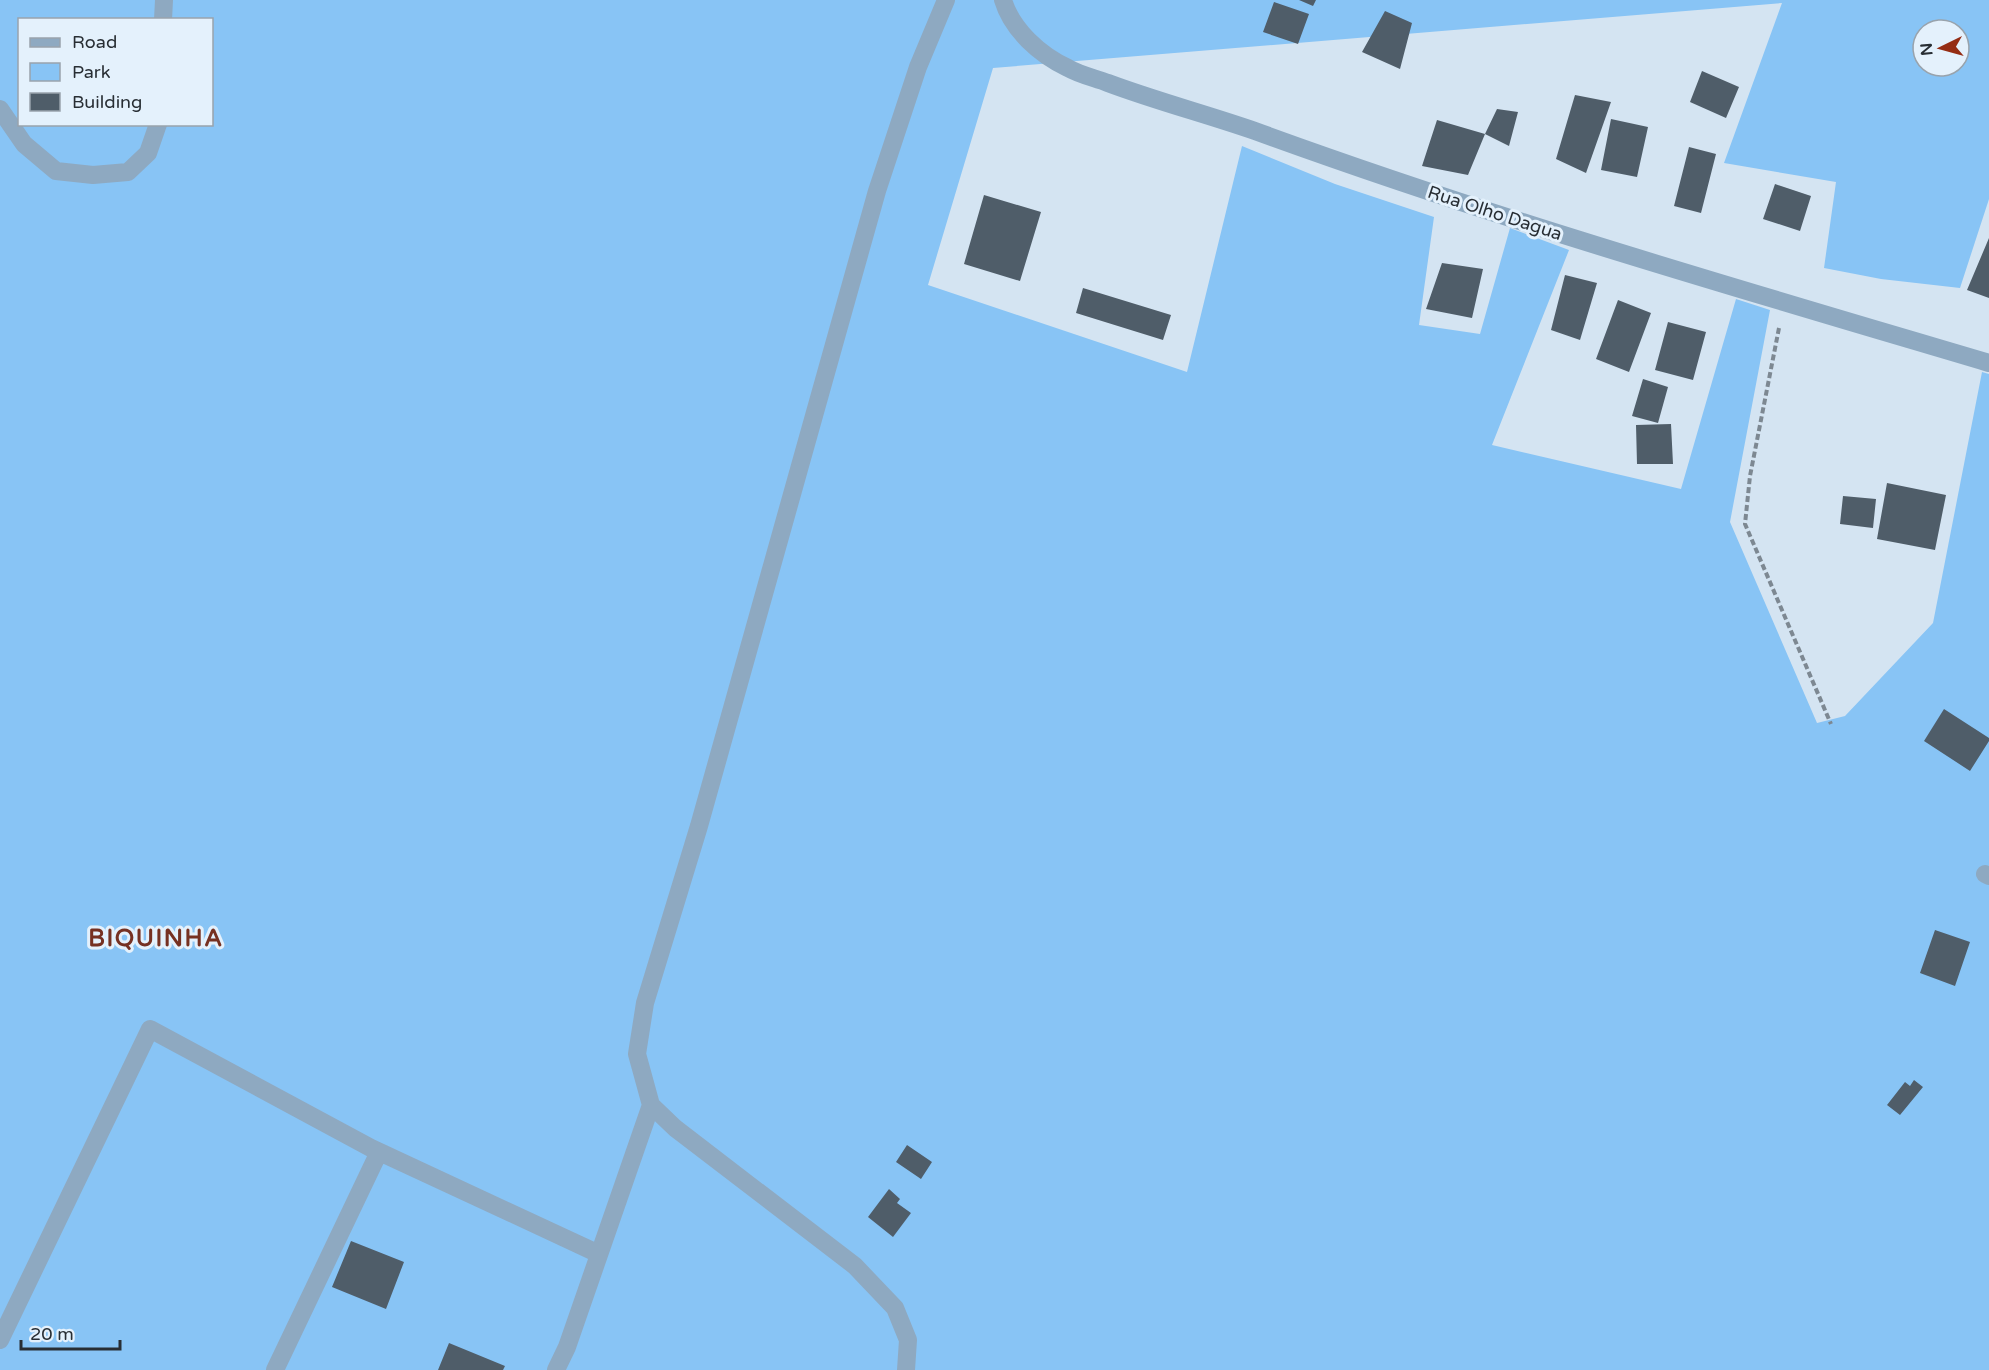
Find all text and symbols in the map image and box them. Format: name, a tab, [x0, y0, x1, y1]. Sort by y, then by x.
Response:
legend	[18, 18, 213, 126]
north arrow	[1911, 18, 1971, 78]
text: Road	[72, 31, 117, 53]
text: N	[1917, 42, 1938, 56]
text: Park	[72, 61, 111, 83]
text: Building	[72, 91, 142, 113]
street label: Rua Olho Dagua	[1425, 181, 1565, 245]
district label: BIQUINHA	[88, 924, 224, 953]
scale bar	[21, 1313, 120, 1351]
text: 20 m	[30, 1323, 74, 1345]

